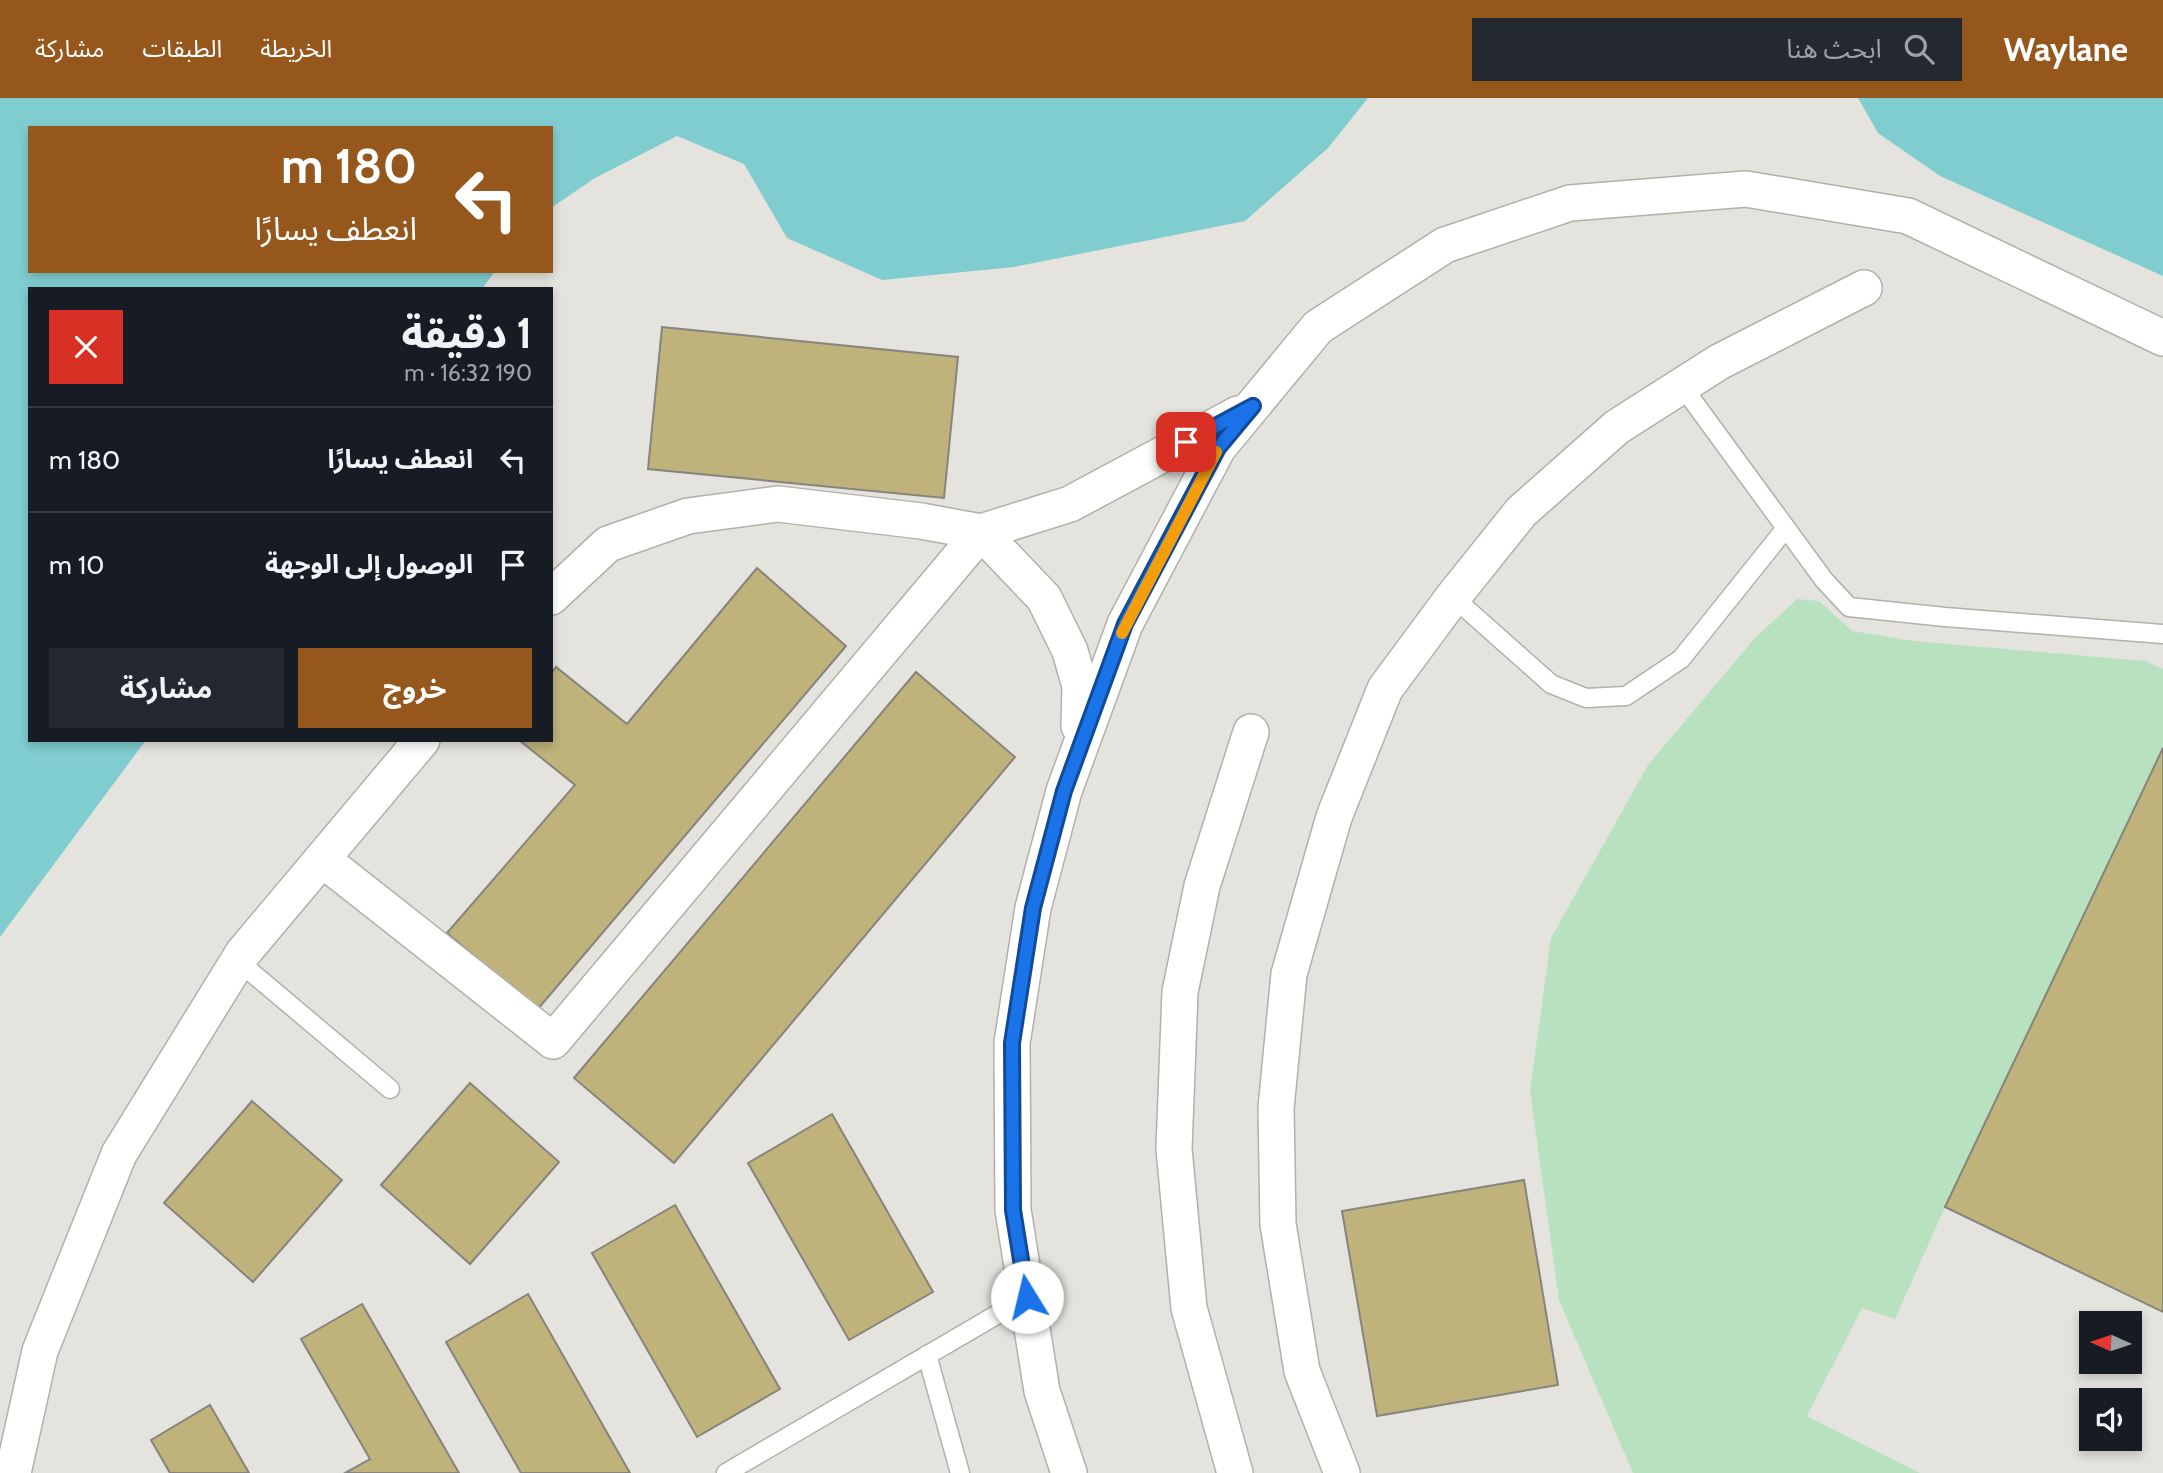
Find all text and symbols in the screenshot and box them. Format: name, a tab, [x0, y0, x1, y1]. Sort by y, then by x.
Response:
search box	[1472, 18, 1962, 81]
text: Waylane	[2004, 29, 2128, 69]
icon: search	[1900, 30, 1938, 68]
text: ابحث هنا	[1786, 33, 1882, 65]
text: مشاركة	[35, 34, 104, 63]
text: الطبقات	[142, 34, 222, 63]
text: الخريطة	[260, 34, 332, 63]
text: 180 m	[281, 136, 417, 195]
icon: left	[441, 154, 532, 245]
text: انعطف يسارًا	[254, 209, 417, 248]
text: 1 دقيقة	[401, 307, 532, 359]
button: close	[49, 310, 123, 384]
text: 190 m · 16:32	[404, 359, 532, 387]
pin	[1156, 412, 1216, 472]
icon: arrive	[1167, 423, 1205, 461]
icon: left	[494, 441, 532, 479]
text: انعطف يسارًا	[327, 443, 473, 475]
text: 180 m	[49, 444, 120, 476]
icon: arrive	[494, 546, 532, 584]
text: الوصول إلى الوجهة	[265, 548, 473, 580]
text: 10 m	[49, 549, 104, 581]
button: مشاركة	[49, 648, 284, 728]
button: خروج	[298, 648, 532, 728]
position arrow	[990, 1260, 1064, 1334]
north arrow	[2079, 1311, 2142, 1374]
map controls	[2079, 1311, 2142, 1451]
button: sound	[2079, 1388, 2142, 1451]

